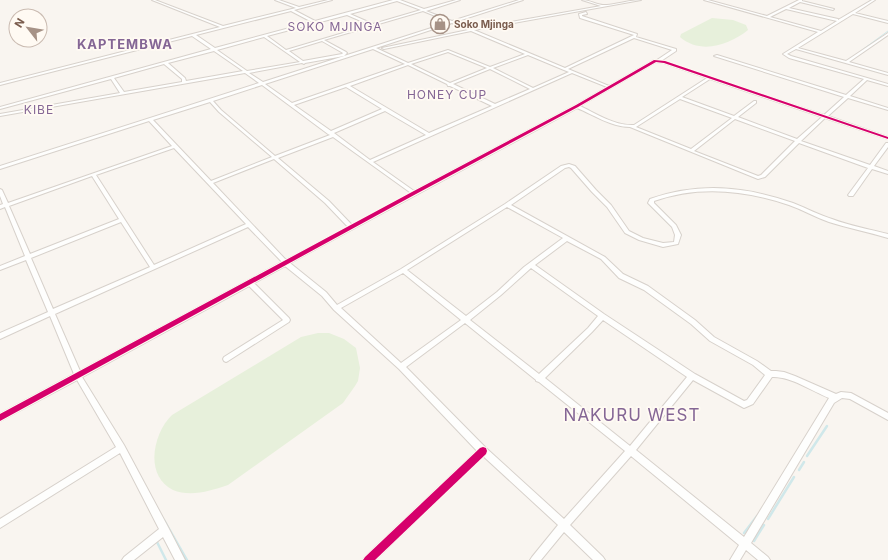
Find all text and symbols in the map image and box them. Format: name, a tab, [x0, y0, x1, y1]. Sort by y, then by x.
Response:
north arrow	[8, 8, 48, 48]
shop icon: Soko Mjinga	[429, 13, 451, 35]
text: N	[11, 16, 28, 30]
place label: Soko Mjinga	[454, 18, 514, 31]
district label: SOKO MJINGA	[288, 19, 383, 34]
district label: KAPTEMBWA	[77, 36, 173, 52]
district label: HONEY CUP	[407, 87, 487, 102]
district label: KIBE	[24, 102, 54, 117]
district label: NAKURU WEST	[564, 405, 700, 425]

